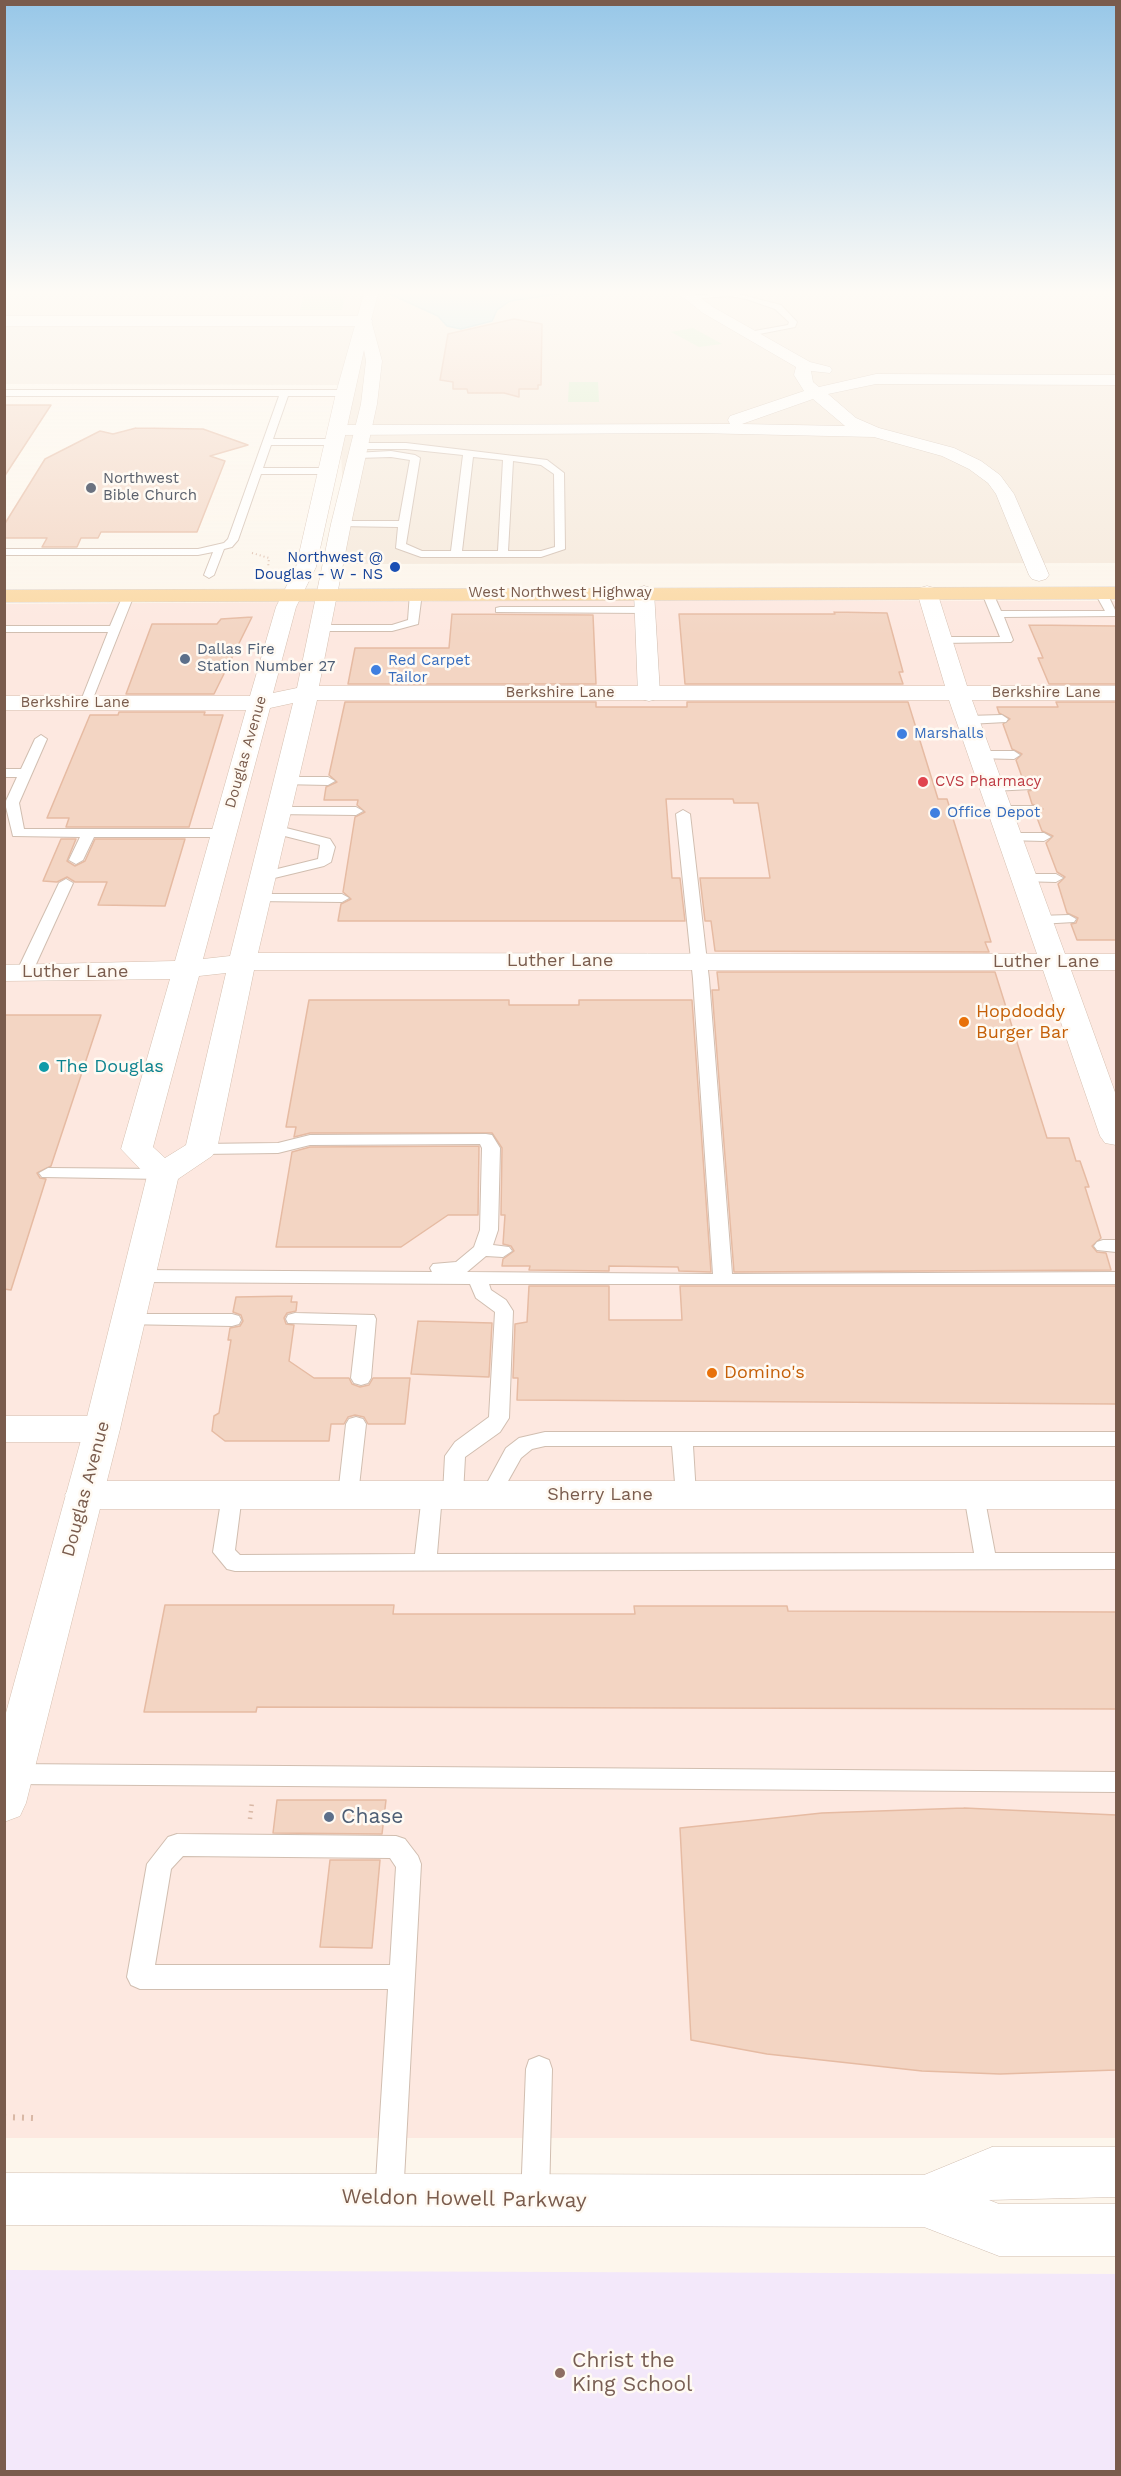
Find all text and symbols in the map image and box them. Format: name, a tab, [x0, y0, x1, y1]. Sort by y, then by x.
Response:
place label: Northwest Bible Church	[103, 470, 197, 505]
marker: Northwest Bible Church	[84, 481, 98, 495]
place label: Northwest @ Douglas - W - NS	[254, 549, 383, 584]
marker: Northwest @ Douglas - W - NS	[388, 560, 402, 574]
street label: West Northwest Highway	[468, 584, 652, 602]
place label: Dallas Fire Station Number 27	[197, 641, 335, 676]
marker: Dallas Fire Station Number 27	[178, 652, 192, 666]
place label: Red Carpet Tailor	[388, 652, 470, 687]
marker: Red Carpet Tailor	[369, 663, 383, 677]
street label: Berkshire Lane	[505, 684, 615, 702]
street label: Berkshire Lane	[991, 684, 1101, 702]
street label: Berkshire Lane	[20, 694, 130, 712]
street label: Douglas Avenue	[221, 694, 271, 810]
place label: Marshalls	[914, 725, 984, 743]
marker: Marshalls	[895, 727, 909, 741]
place label: CVS Pharmacy	[935, 773, 1041, 791]
marker: CVS Pharmacy	[916, 775, 930, 789]
place label: Office Depot	[947, 804, 1040, 822]
marker: Office Depot	[928, 806, 942, 820]
street label: Luther Lane	[507, 950, 613, 972]
street label: Luther Lane	[993, 951, 1099, 973]
street label: Luther Lane	[22, 961, 128, 983]
place label: Hopdoddy Burger Bar	[976, 1001, 1068, 1044]
marker: Hopdoddy Burger Bar	[957, 1015, 971, 1029]
place label: The Douglas	[56, 1056, 164, 1078]
marker: The Douglas	[37, 1060, 51, 1074]
place label: Domino's	[724, 1362, 805, 1384]
marker: Domino's	[705, 1366, 719, 1380]
street label: Douglas Avenue	[58, 1419, 114, 1559]
street label: Sherry Lane	[547, 1484, 653, 1506]
place label: Chase	[341, 1804, 403, 1830]
marker: Chase	[322, 1810, 336, 1824]
street label: Weldon Howell Parkway	[341, 2184, 587, 2214]
place label: Christ the King School	[572, 2348, 693, 2398]
marker: Christ the King School	[553, 2366, 567, 2380]

